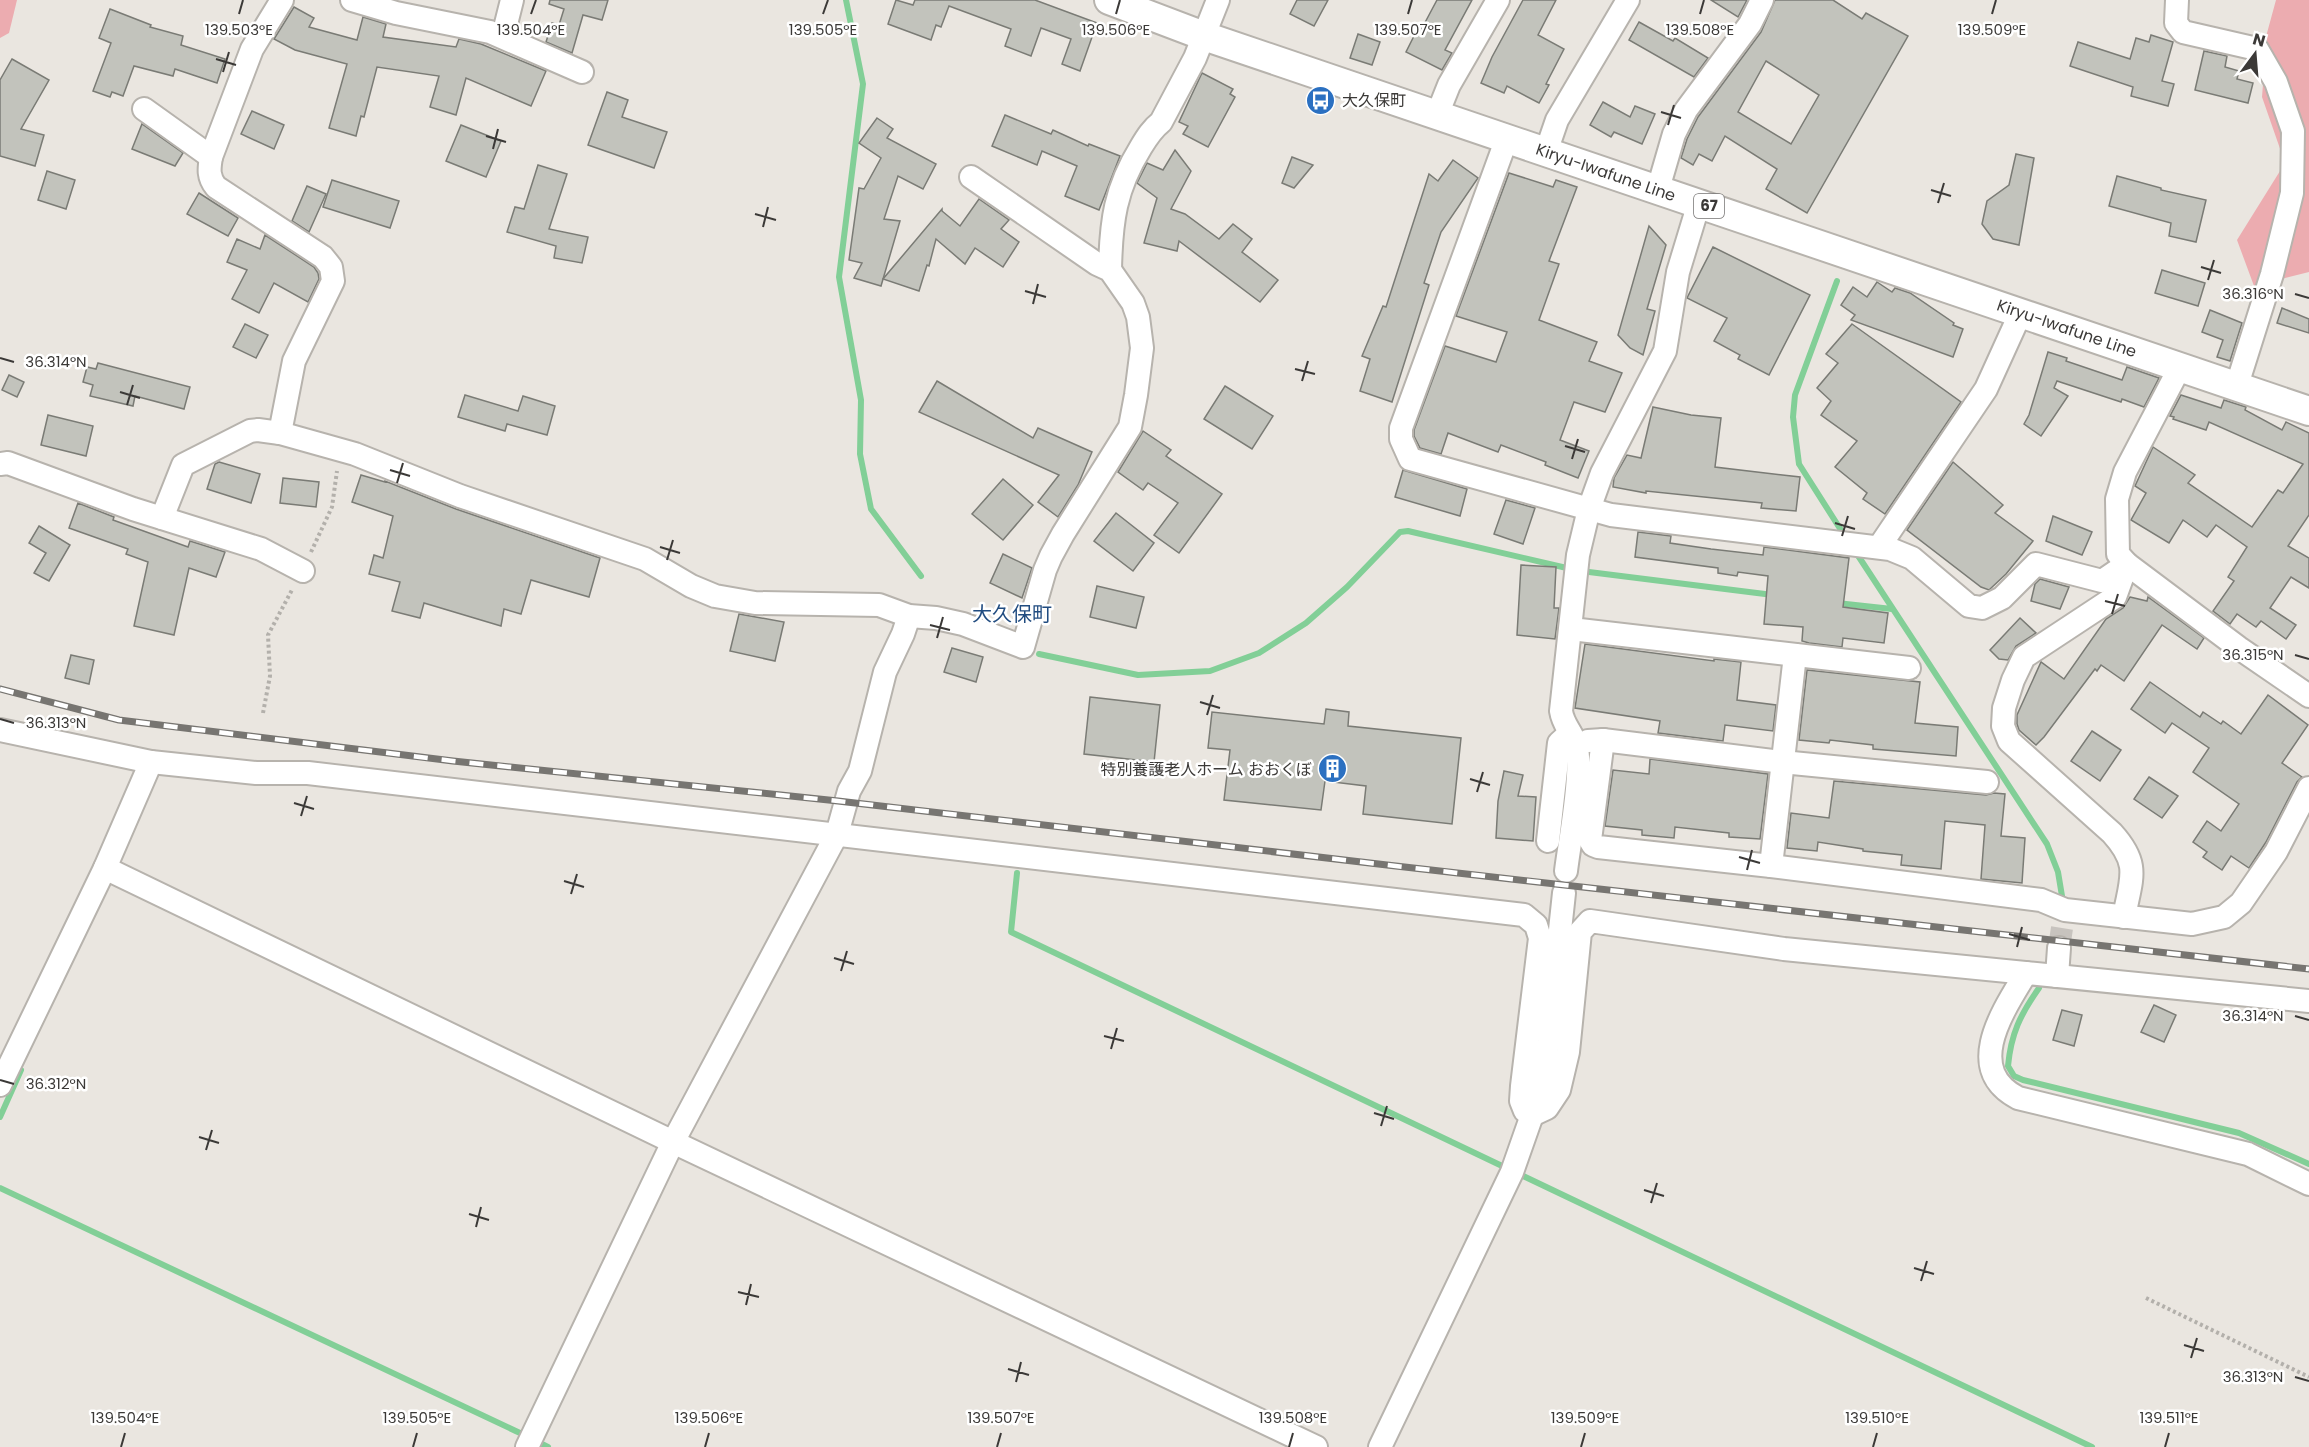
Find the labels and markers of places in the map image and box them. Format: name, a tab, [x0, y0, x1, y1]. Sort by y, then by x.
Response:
bus stop icon: 大久保町	[1305, 84, 1337, 116]
place label: 大久保町	[1342, 89, 1406, 112]
building icon: 特別養護老人ホーム おおくぼ	[1317, 753, 1349, 785]
place label: 特別養護老人ホーム おおくぼ	[1100, 758, 1312, 781]

